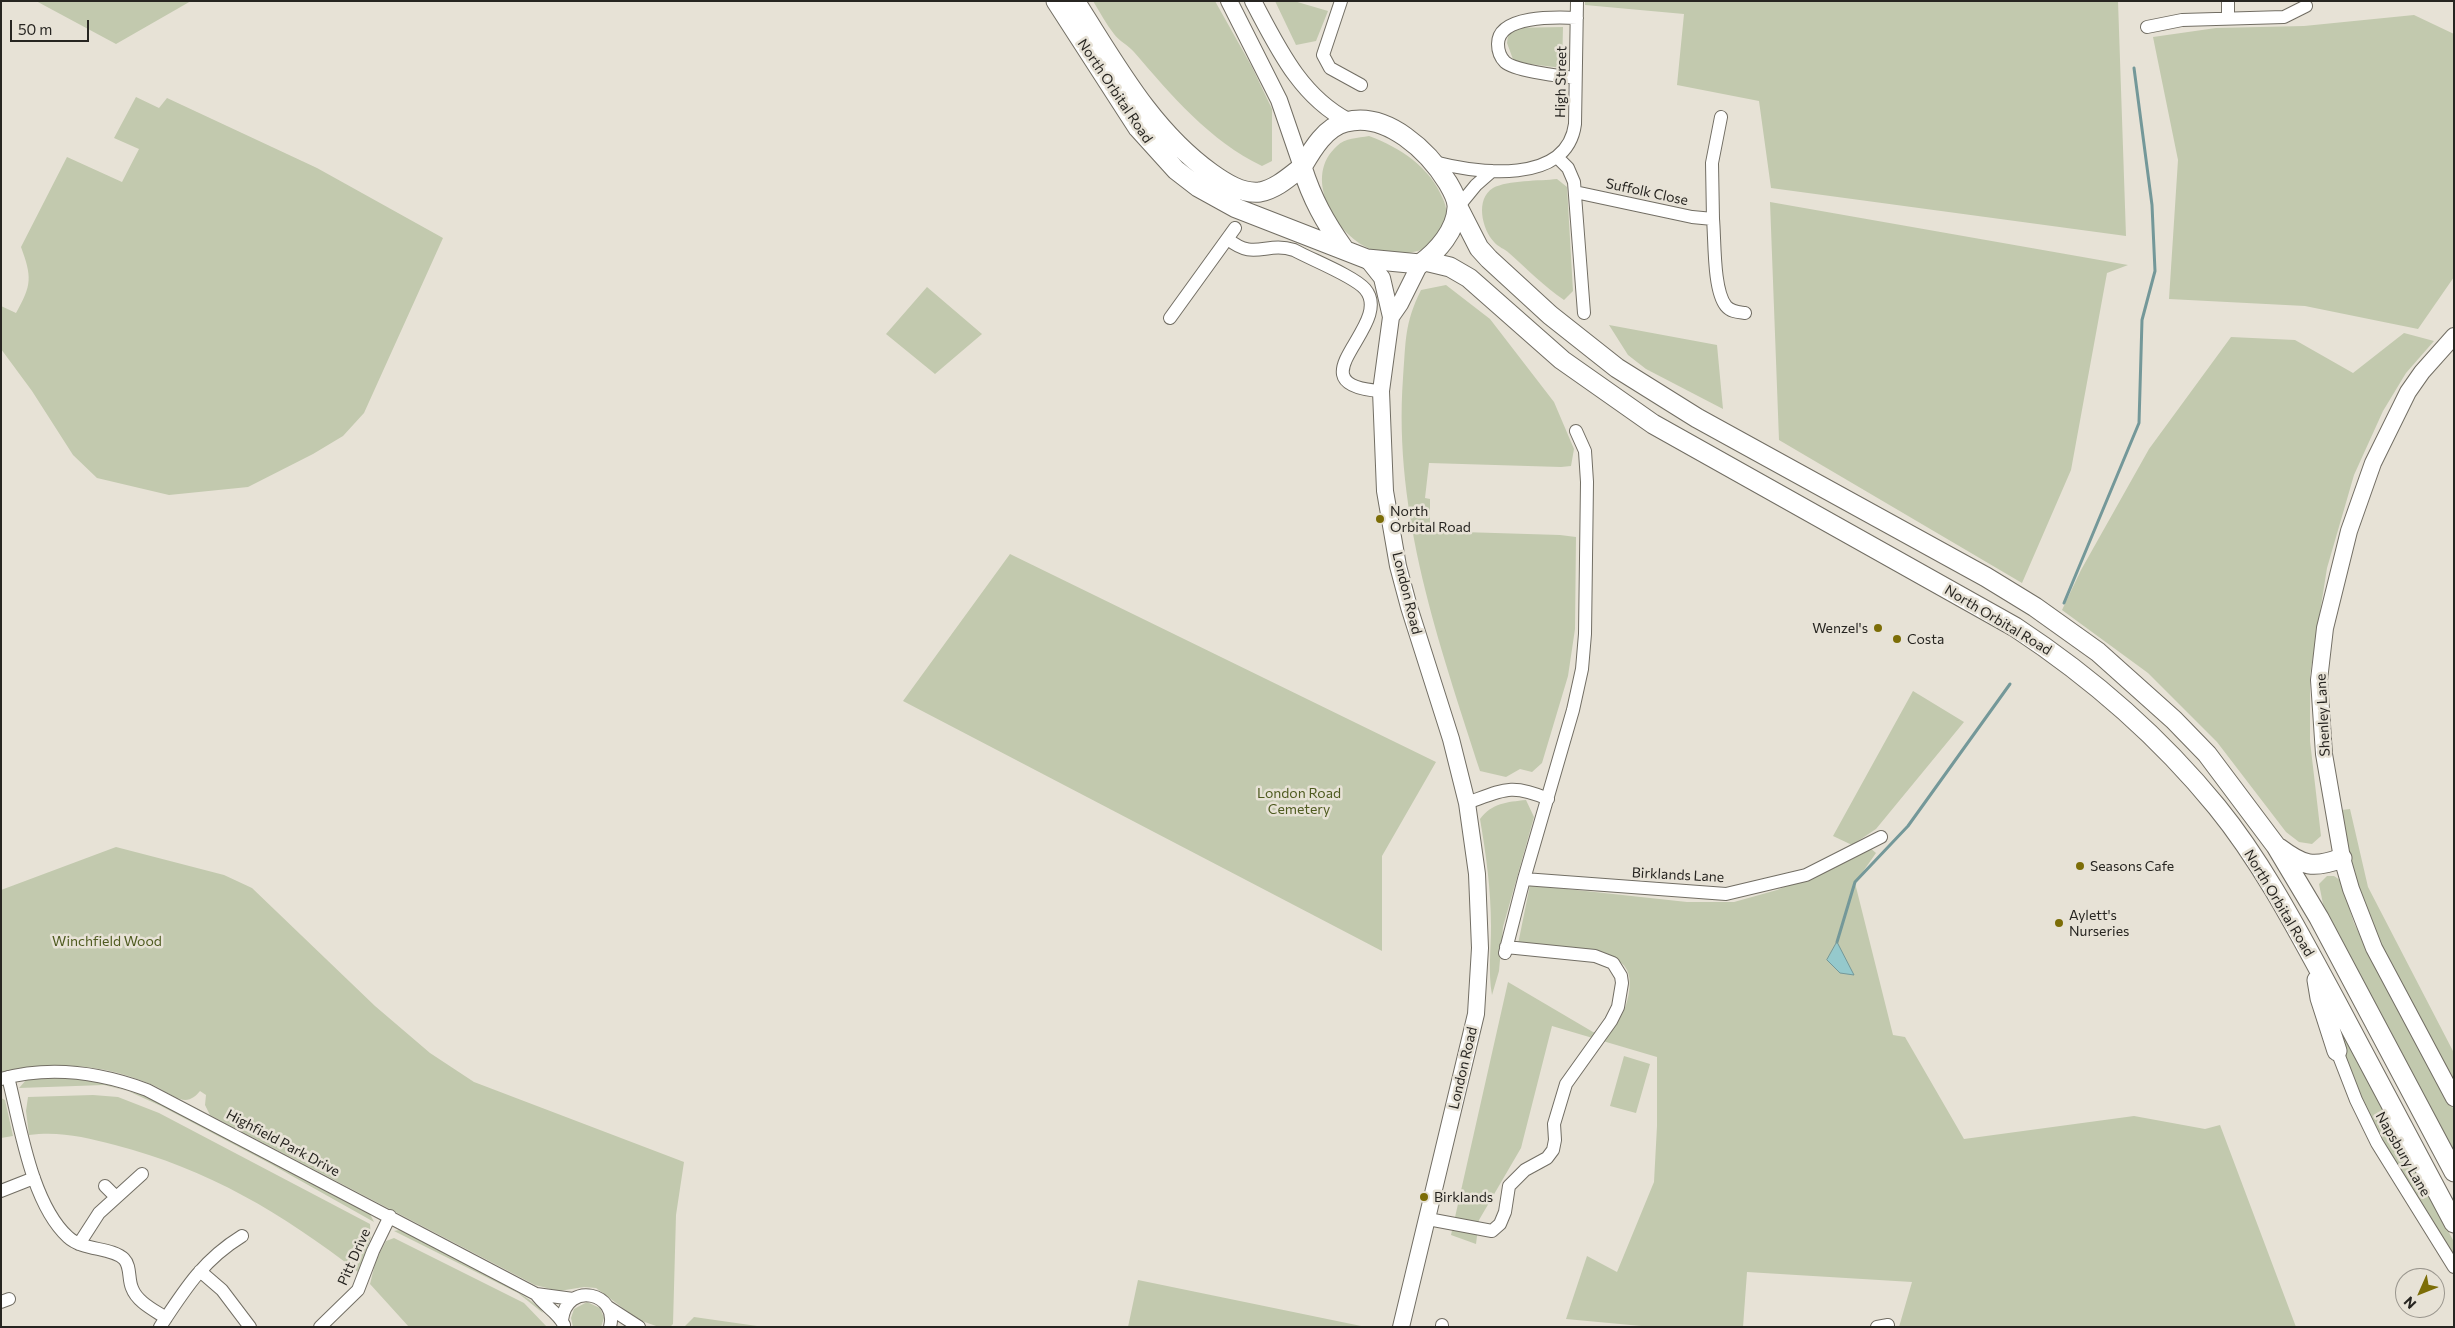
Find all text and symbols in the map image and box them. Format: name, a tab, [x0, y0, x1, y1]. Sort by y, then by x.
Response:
scale bar	[12, 10, 91, 42]
text: 50 m	[18, 20, 52, 38]
street label: North Orbital Road	[1074, 36, 1156, 146]
street label: High Street	[1552, 46, 1570, 118]
street label: Suffolk Close	[1604, 175, 1690, 209]
place label: North Orbital Road	[1390, 503, 1471, 536]
marker: North Orbital Road	[1374, 513, 1386, 525]
street label: London Road	[1389, 550, 1425, 636]
street label: North Orbital Road	[1941, 581, 2055, 659]
place label: Wenzel's	[1812, 620, 1868, 636]
marker: Wenzel's	[1872, 622, 1884, 634]
place label: Costa	[1907, 631, 1944, 647]
marker: Costa	[1891, 633, 1903, 645]
street label: Shenley Lane	[2312, 673, 2334, 757]
park label: London Road Cemetery	[1257, 785, 1341, 818]
street label: North Orbital Road	[2240, 846, 2318, 960]
place label: Seasons Cafe	[2090, 858, 2174, 874]
marker: Seasons Cafe	[2074, 860, 2086, 872]
street label: Birklands Lane	[1631, 864, 1725, 886]
place label: Aylett's Nurseries	[2069, 907, 2129, 940]
marker: Aylett's Nurseries	[2053, 917, 2065, 929]
park label: Winchfield Wood	[52, 933, 162, 949]
street label: London Road	[1445, 1025, 1481, 1111]
street label: Highfield Park Drive	[223, 1106, 343, 1180]
street label: Napsbury Lane	[2372, 1109, 2434, 1199]
place label: Birklands	[1434, 1189, 1493, 1205]
marker: Birklands	[1418, 1191, 1430, 1203]
street label: Pitt Drive	[334, 1226, 374, 1288]
north arrow	[2395, 1268, 2445, 1318]
text: N	[2400, 1293, 2419, 1313]

